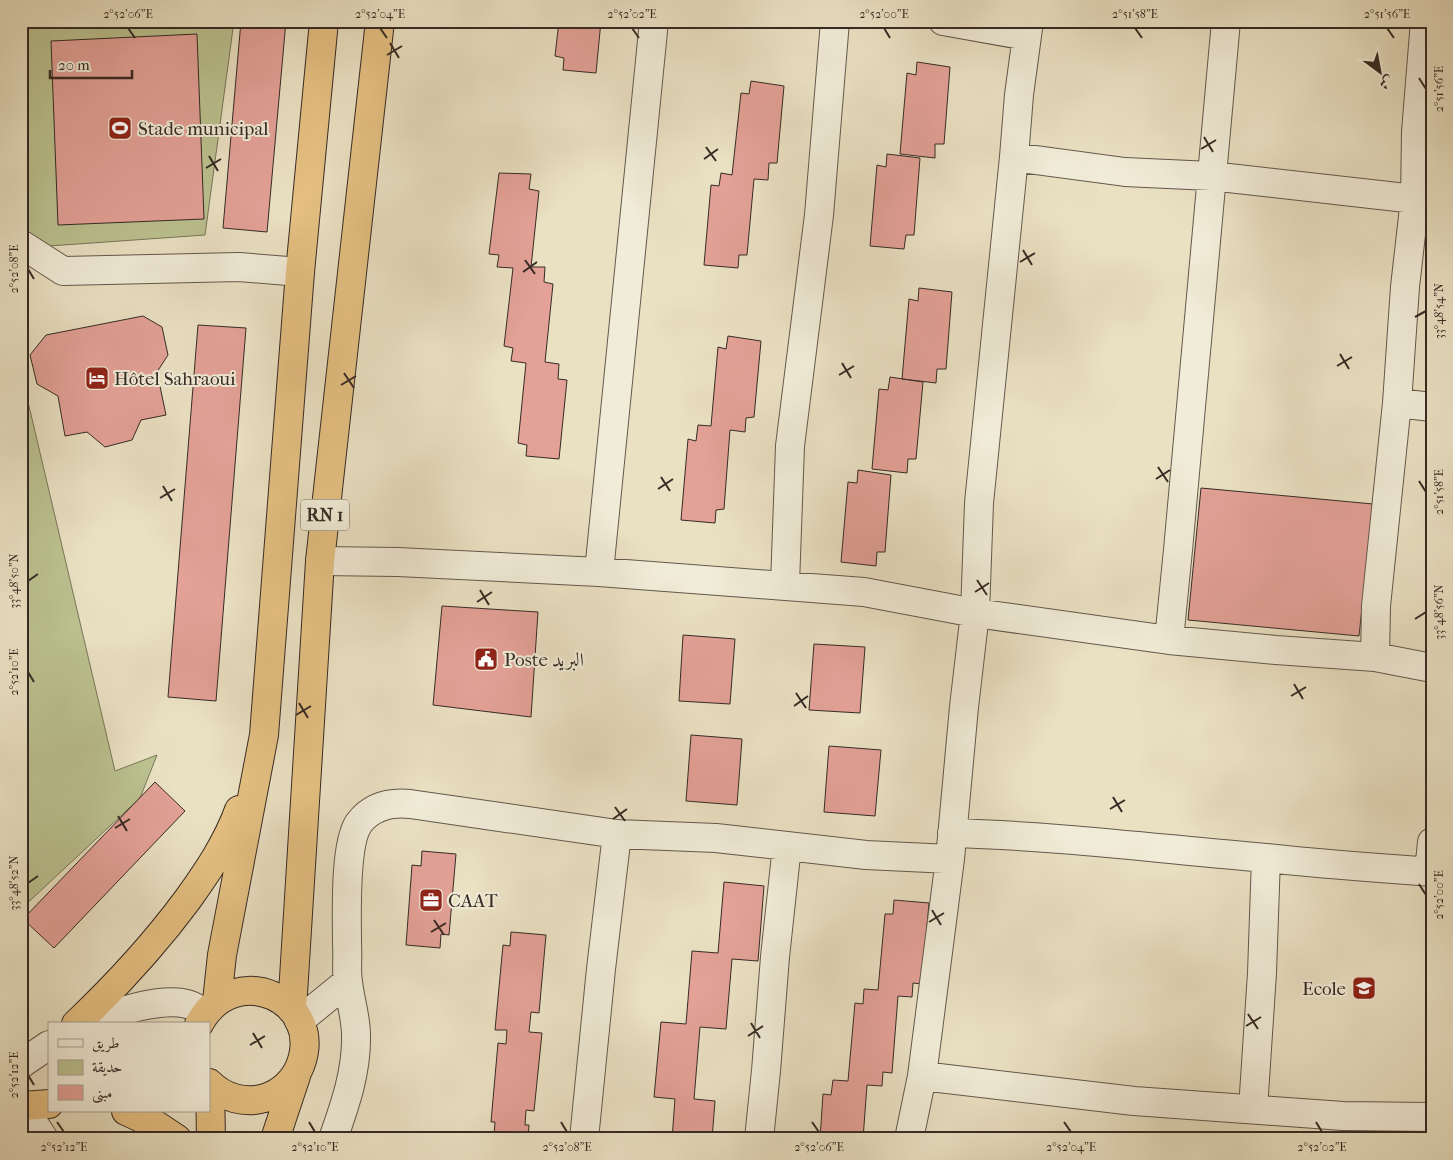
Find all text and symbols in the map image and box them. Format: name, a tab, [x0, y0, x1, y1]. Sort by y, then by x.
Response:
text: 2°52'06"E	[103, 7, 153, 21]
text: 2°52'04"E	[355, 7, 405, 21]
text: 2°52'02"E	[607, 7, 657, 21]
text: 2°52'00"E	[859, 7, 909, 21]
text: 2°51'58"E	[1112, 7, 1158, 21]
text: 2°51'56"E	[1364, 7, 1410, 21]
scale bar	[50, 48, 132, 80]
north arrow	[1356, 48, 1406, 98]
text: 20 m	[58, 56, 90, 74]
text: 2°51'56"E	[1432, 66, 1446, 112]
text: ش	[1376, 72, 1397, 94]
sports icon: Stade municipal	[107, 115, 133, 141]
place label: Stade municipal	[138, 118, 268, 140]
text: 2°52'08"E	[7, 244, 21, 294]
text: 33°48'54"N	[1432, 283, 1446, 339]
hotel icon: Hôtel Sahraoui	[84, 365, 110, 391]
place label: Hôtel Sahraoui	[114, 368, 236, 390]
text: 2°51'58"E	[1432, 469, 1446, 515]
road number: RN 1	[301, 500, 349, 530]
text: 33°48'50"N	[7, 553, 21, 609]
text: 33°48'56"N	[1432, 584, 1446, 640]
public building icon: Poste البريد	[473, 646, 499, 672]
text: 2°52'10"E	[7, 648, 21, 696]
place label: Poste البريد	[504, 649, 584, 671]
text: 33°48'52"N	[7, 855, 21, 911]
text: 2°52'00"E	[1432, 870, 1446, 920]
office icon: CAAT	[418, 887, 444, 913]
place label: CAAT	[448, 890, 498, 912]
school or university icon: Ecole	[1351, 975, 1377, 1001]
place label: Ecole	[1302, 978, 1346, 1000]
legend	[48, 1022, 210, 1112]
text: طريق	[92, 1034, 119, 1053]
text: 2°52'12"E	[7, 1052, 21, 1098]
text: حديقة	[92, 1058, 122, 1076]
text: مبنى	[92, 1084, 112, 1104]
text: 2°52'12"E	[41, 1140, 87, 1154]
text: 2°52'10"E	[291, 1140, 339, 1154]
text: 2°52'08"E	[542, 1140, 592, 1154]
text: 2°52'06"E	[794, 1140, 844, 1154]
text: 2°52'04"E	[1046, 1140, 1096, 1154]
text: 2°52'02"E	[1297, 1140, 1347, 1154]

